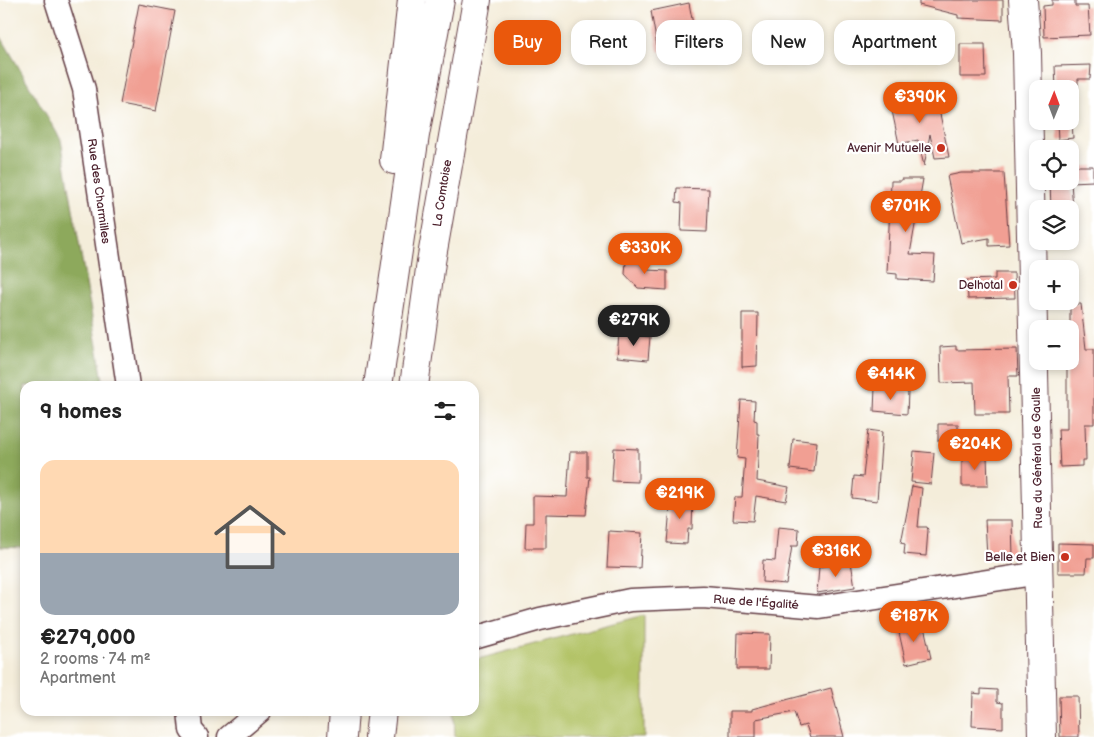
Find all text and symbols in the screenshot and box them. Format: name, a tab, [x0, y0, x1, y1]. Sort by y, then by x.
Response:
chip: Buy	[494, 20, 561, 65]
chip: Rent	[571, 20, 646, 65]
chip: Filters	[656, 20, 742, 65]
chip: New	[752, 20, 824, 65]
chip: Apartment	[834, 20, 955, 65]
north arrow	[1029, 80, 1079, 130]
map controls	[1029, 80, 1079, 370]
pin: €390K	[885, 82, 955, 124]
text: €390K	[894, 88, 946, 107]
street label: Rue des Charmilles	[84, 137, 113, 245]
button: locate	[1029, 140, 1079, 190]
place label: Avenir Mutuelle	[847, 141, 931, 156]
marker: Avenir Mutuelle	[935, 142, 947, 154]
street label: La Comtoise	[430, 158, 455, 228]
pin: €701K	[871, 190, 941, 233]
text: €701K	[882, 197, 930, 216]
button: layers	[1029, 200, 1079, 250]
pin: €330K	[610, 232, 680, 275]
text: €330K	[619, 239, 671, 258]
button: +	[1029, 260, 1079, 310]
place label: Delhotal	[959, 278, 1003, 293]
marker: Delhotal	[1007, 279, 1019, 291]
pin: €279K	[599, 304, 669, 347]
text: €279K	[609, 311, 659, 330]
button: −	[1029, 320, 1079, 370]
pin: €414K	[856, 358, 926, 401]
text: €414K	[867, 365, 915, 384]
street label: Rue du Général de Gaulle	[1029, 387, 1046, 529]
icon: filters	[431, 397, 459, 425]
text: 9 homes	[40, 399, 122, 424]
pin: €204K	[940, 428, 1010, 471]
text: €204K	[949, 435, 1001, 454]
pin: €219K	[645, 478, 715, 520]
text: €219K	[656, 484, 704, 503]
icon: home	[205, 492, 295, 582]
pin: €316K	[801, 536, 871, 578]
text: €316K	[812, 542, 860, 561]
place label: Belle et Bien	[985, 550, 1055, 565]
marker: Belle et Bien	[1059, 551, 1071, 563]
street label: Rue de l'Égalité	[713, 591, 799, 613]
pin: €187K	[879, 600, 949, 643]
text: €187K	[890, 607, 938, 626]
text: €279,000	[40, 625, 136, 650]
text: 2 rooms · 74 m²	[40, 650, 151, 669]
text: Apartment	[40, 669, 116, 688]

